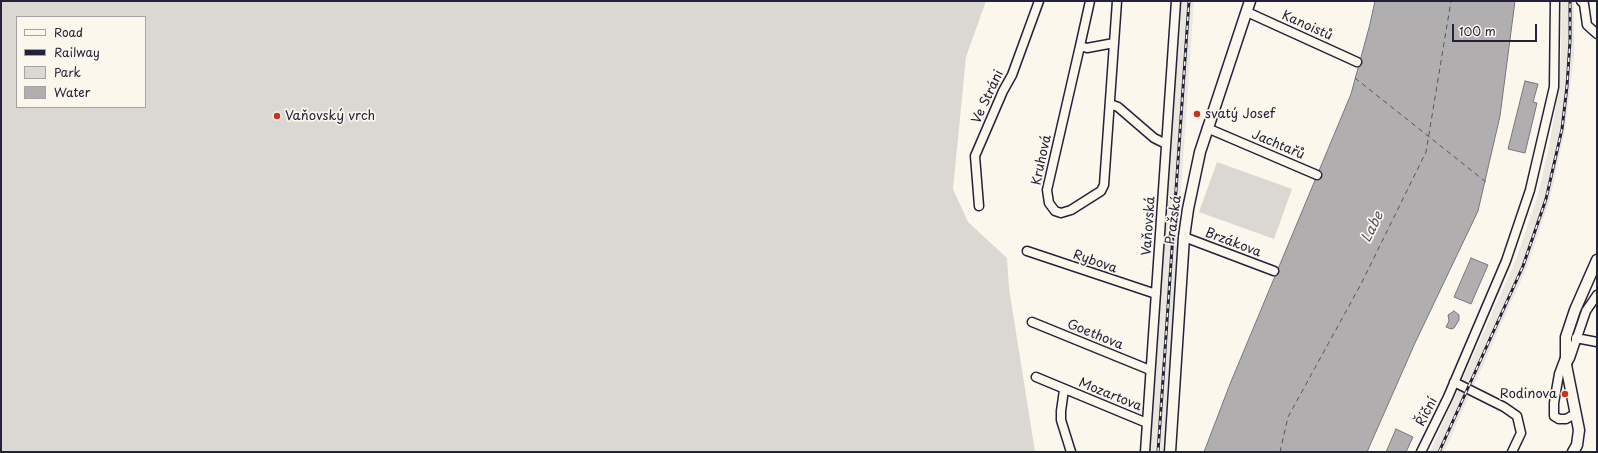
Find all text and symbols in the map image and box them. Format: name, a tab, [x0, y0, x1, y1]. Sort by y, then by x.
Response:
street label: Kanoistů	[1279, 8, 1335, 44]
legend	[16, 16, 146, 108]
scale bar	[1454, 16, 1539, 42]
text: 100 m	[1459, 22, 1496, 40]
text: Road	[54, 23, 83, 41]
text: Railway	[54, 43, 100, 61]
text: Park	[54, 63, 81, 81]
street label: Ve Stráni	[969, 68, 1007, 126]
text: Water	[54, 83, 90, 101]
place label: svatý Josef	[1205, 106, 1275, 122]
place label: Vaňovský vrch	[285, 108, 375, 124]
marker: svatý Josef	[1192, 109, 1202, 119]
marker: Vaňovský vrch	[272, 111, 282, 121]
street label: Jachtařů	[1249, 127, 1307, 163]
street label: Kruhová	[1029, 133, 1055, 187]
street label: Pražská	[1163, 194, 1185, 246]
street label: Vaňovská	[1139, 196, 1159, 256]
water label: Labe	[1358, 209, 1388, 245]
street label: Brzákova	[1203, 225, 1263, 261]
street label: Rybova	[1071, 247, 1119, 277]
street label: Goethova	[1065, 317, 1125, 353]
street label: Mozartova	[1076, 375, 1144, 415]
place label: Rodinova	[1500, 386, 1557, 402]
marker: Rodinova	[1560, 389, 1570, 399]
street label: Říční	[1413, 395, 1441, 429]

